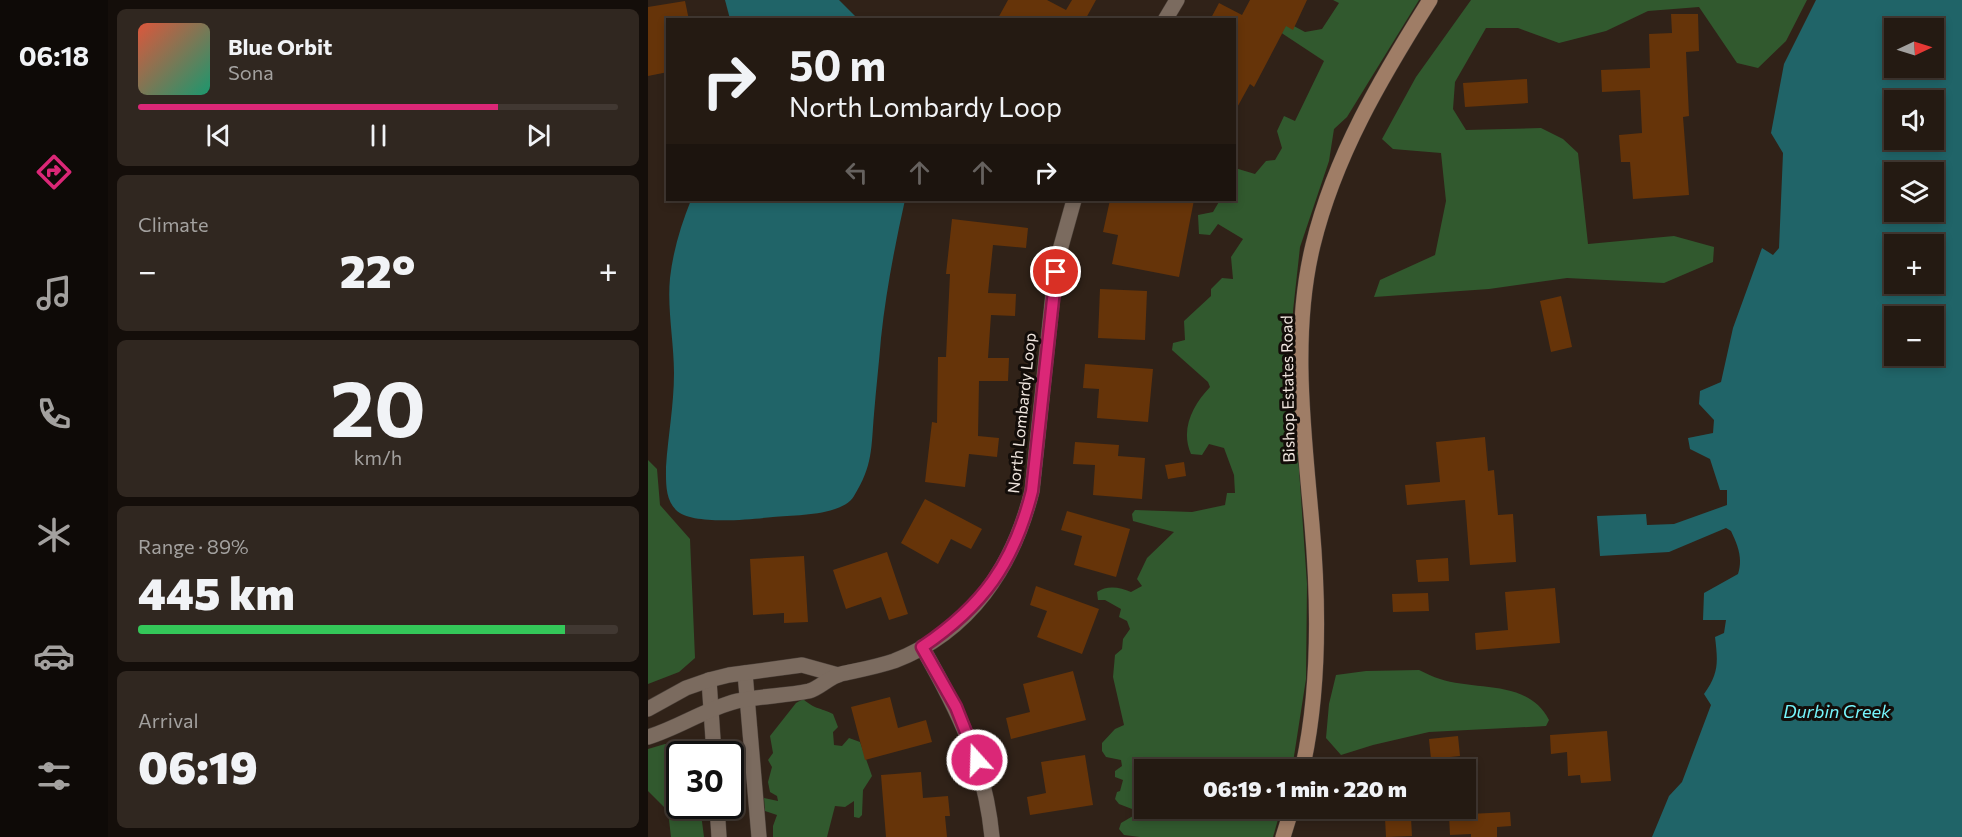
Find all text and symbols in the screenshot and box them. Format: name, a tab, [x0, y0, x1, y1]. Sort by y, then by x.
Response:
north arrow	[1884, 18, 1944, 78]
map controls	[1884, 18, 1944, 366]
text: Blue Orbit	[228, 33, 332, 60]
text: 50 m	[789, 38, 886, 90]
text: 06:18	[19, 39, 89, 72]
icon: right	[690, 42, 768, 120]
text: Sona	[228, 60, 274, 84]
text: North Lombardy Loop	[789, 90, 1062, 123]
button: sound	[1884, 90, 1944, 150]
icon: previous	[202, 119, 235, 152]
icon: pause	[362, 119, 395, 152]
icon: next	[522, 119, 555, 152]
icon: directions	[33, 151, 75, 193]
icon: left	[840, 156, 873, 189]
icon: ahead	[903, 156, 936, 189]
icon: ahead	[966, 156, 999, 189]
icon: right	[1029, 156, 1062, 189]
button: layers	[1884, 162, 1944, 222]
text: Climate	[138, 212, 208, 236]
button: +	[1884, 234, 1944, 294]
text: 22°	[340, 242, 416, 297]
pin	[1030, 246, 1081, 297]
text: −	[138, 249, 157, 290]
text: +	[599, 249, 618, 290]
icon: arrive	[1039, 255, 1072, 288]
icon: music	[33, 272, 75, 314]
button: −	[1884, 306, 1944, 366]
street label: Bishop Estates Road	[1276, 315, 1298, 463]
street label: North Lombardy Loop	[1003, 332, 1039, 494]
text: 20	[330, 358, 426, 453]
icon: phone	[33, 393, 75, 435]
text: km/h	[354, 445, 402, 469]
icon: climate	[33, 514, 75, 556]
text: Range · 89%	[138, 534, 249, 558]
text: 445 km	[138, 564, 295, 619]
icon: car	[33, 635, 75, 677]
water label: Durbin Creek	[1783, 700, 1892, 722]
text: Arrival	[138, 708, 199, 732]
position arrow	[945, 728, 1009, 792]
text: 06:19	[138, 738, 258, 793]
speed limit sign: 30	[666, 741, 744, 819]
icon: filters	[33, 755, 75, 797]
text: 06:19 · 1 min · 220 m	[1203, 775, 1407, 802]

